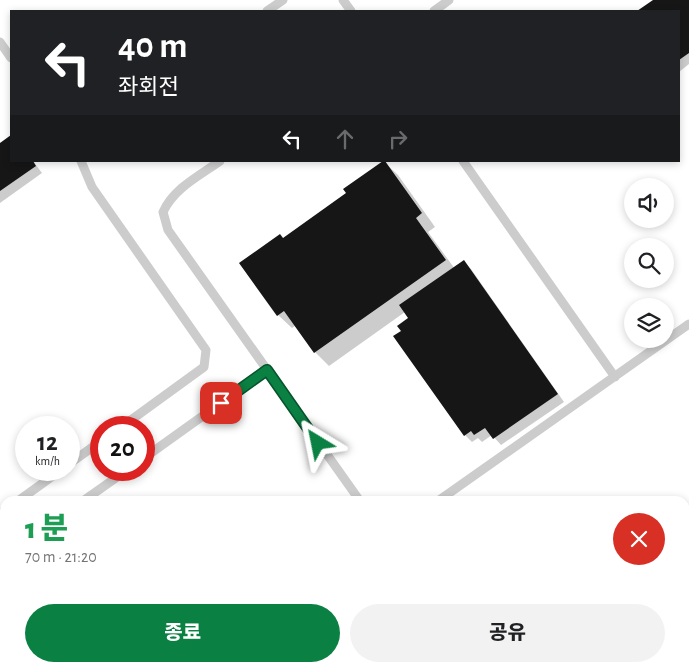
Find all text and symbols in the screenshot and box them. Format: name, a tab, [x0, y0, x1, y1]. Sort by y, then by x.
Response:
text: 40 m	[118, 29, 187, 64]
icon: left	[35, 30, 100, 95]
text: 좌회전	[118, 76, 179, 98]
icon: left	[278, 125, 306, 153]
icon: ahead	[331, 125, 359, 153]
icon: right	[384, 125, 412, 153]
map controls	[624, 178, 674, 348]
button: sound	[624, 178, 674, 228]
button: search	[624, 238, 674, 288]
button: layers	[624, 298, 674, 348]
pin	[200, 382, 242, 424]
icon: arrive	[207, 389, 235, 417]
speed limit sign: 20	[90, 416, 155, 481]
position arrow	[291, 416, 343, 468]
text: 12	[37, 430, 58, 455]
text: km/h	[35, 455, 60, 467]
button: close	[613, 513, 665, 565]
text: 1 분	[25, 514, 68, 544]
text: 70 m · 21:20	[25, 549, 97, 565]
button: 종료	[25, 604, 340, 662]
button: 공유	[350, 604, 665, 662]

